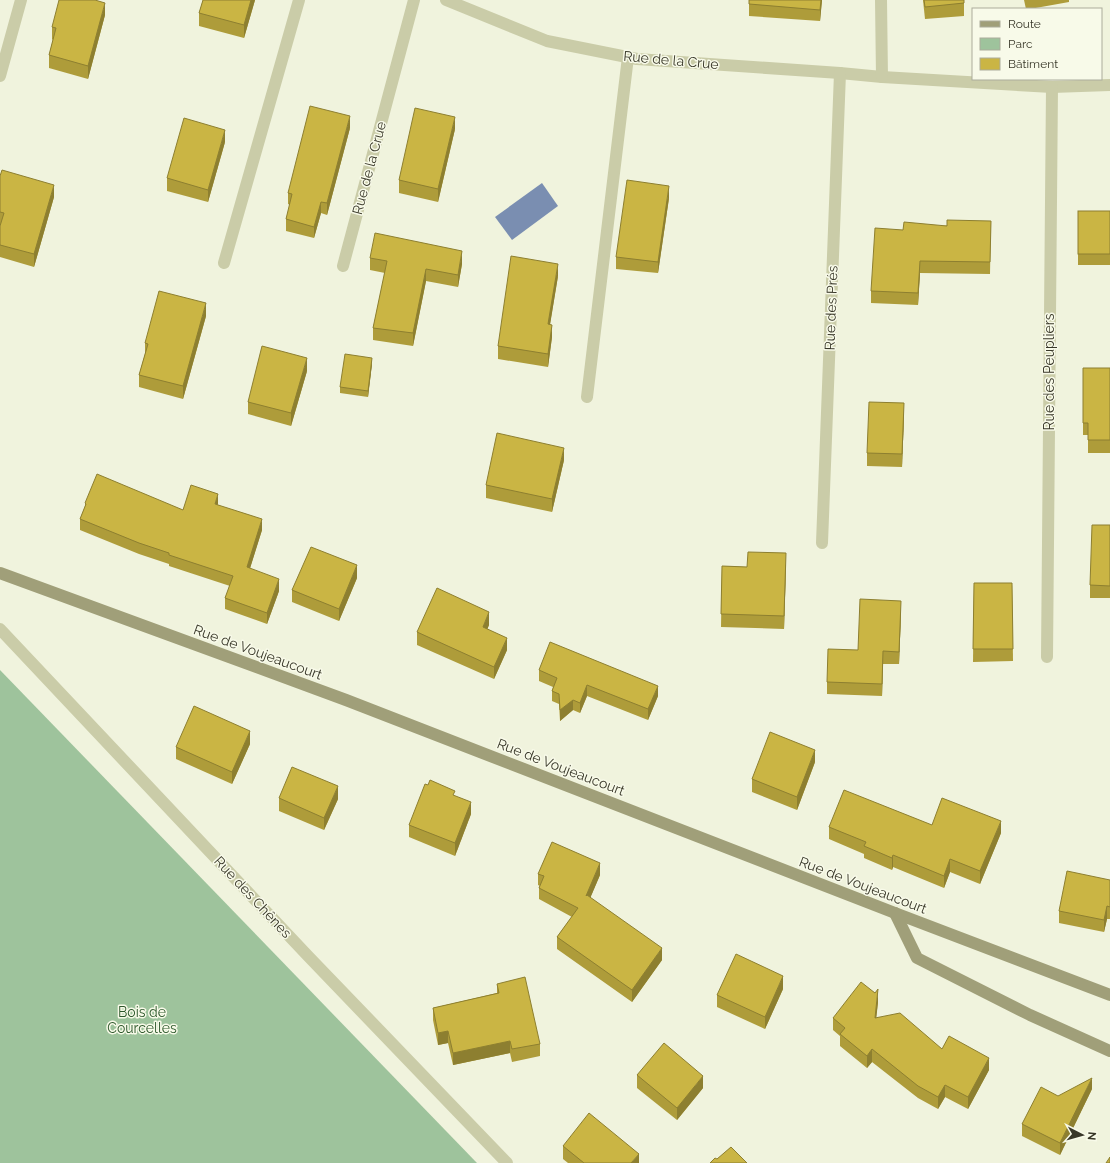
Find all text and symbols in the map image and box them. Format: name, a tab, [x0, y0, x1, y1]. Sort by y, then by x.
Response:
legend	[972, 8, 1102, 80]
text: Route	[1008, 17, 1041, 31]
text: Parc	[1008, 37, 1033, 51]
street label: Rue de la Crue	[623, 48, 719, 72]
text: Bâtiment	[1008, 57, 1058, 71]
street label: Rue de la Crue	[349, 120, 389, 216]
street label: Rue des Prés	[822, 265, 840, 351]
street label: Rue des Peupliers	[1041, 313, 1057, 430]
street label: Rue de Voujeaucourt	[192, 621, 325, 683]
street label: Rue de Voujeaucourt	[495, 735, 627, 799]
street label: Rue des Chênes	[211, 853, 295, 941]
street label: Rue de Voujeaucourt	[797, 853, 929, 917]
park label: Bois de Courcelles	[107, 1004, 177, 1036]
north arrow	[1062, 1115, 1102, 1155]
text: N	[1085, 1131, 1098, 1141]

